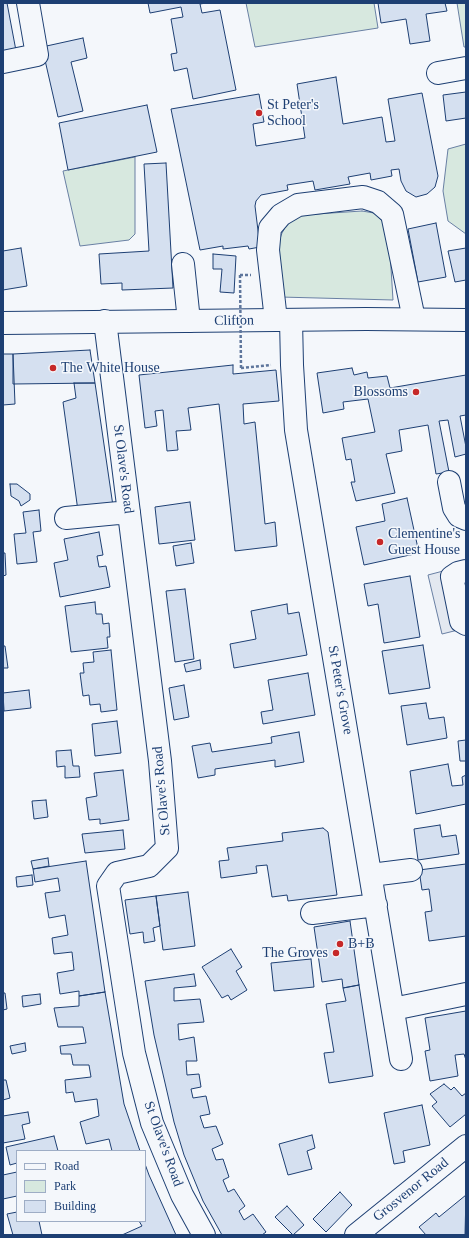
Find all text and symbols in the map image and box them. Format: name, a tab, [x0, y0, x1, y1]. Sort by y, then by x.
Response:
place label: St Peter's School	[267, 97, 319, 130]
marker: St Peter's School	[254, 108, 264, 118]
street label: Clifton	[214, 312, 254, 330]
place label: The White House	[61, 360, 160, 376]
marker: The White House	[48, 363, 58, 373]
place label: Blossoms	[354, 384, 408, 400]
marker: Blossoms	[411, 387, 421, 397]
street label: St Olave's Road	[109, 423, 137, 515]
place label: Clementine's Guest House	[388, 526, 461, 558]
marker: Clementine's Guest House	[375, 537, 385, 547]
street label: St Peter's Grove	[324, 644, 356, 736]
street label: St Olave's Road	[150, 746, 174, 836]
place label: B+B	[348, 936, 375, 952]
marker: B+B	[335, 939, 345, 949]
place label: The Groves	[262, 945, 328, 961]
marker: The Groves	[331, 948, 341, 958]
street label: St Olave's Road	[140, 1099, 186, 1189]
legend	[16, 1150, 146, 1222]
street label: Grosvenor Road	[370, 1154, 452, 1226]
text: Road	[54, 1159, 79, 1173]
text: Park	[54, 1179, 76, 1193]
text: Building	[54, 1199, 96, 1213]

